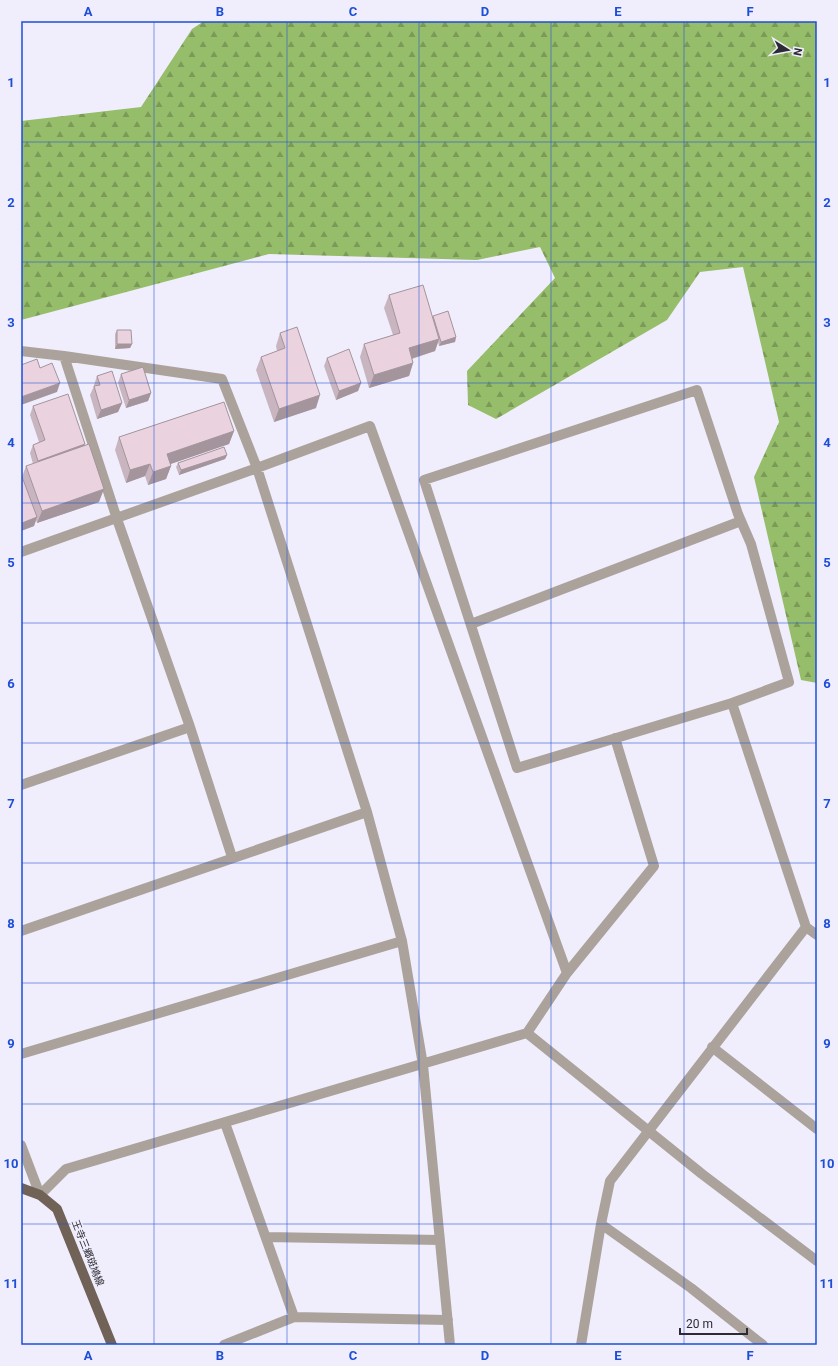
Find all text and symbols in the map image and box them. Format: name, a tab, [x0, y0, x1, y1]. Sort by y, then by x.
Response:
text: A	[84, 4, 93, 19]
text: B	[216, 4, 224, 19]
text: C	[349, 4, 358, 19]
text: D	[481, 4, 489, 19]
text: E	[614, 4, 622, 19]
text: F	[746, 4, 754, 19]
north arrow	[768, 30, 808, 70]
text: N	[790, 47, 804, 57]
text: 1	[7, 75, 15, 90]
text: 1	[823, 75, 831, 90]
text: 2	[7, 195, 15, 210]
text: 2	[823, 195, 831, 210]
text: 3	[7, 315, 15, 330]
text: 3	[823, 315, 831, 330]
text: 4	[7, 435, 15, 450]
text: 4	[823, 435, 831, 450]
text: 5	[7, 555, 15, 570]
text: 5	[823, 555, 831, 570]
text: 6	[7, 676, 15, 691]
text: 6	[823, 676, 831, 691]
text: 7	[7, 796, 15, 811]
text: 7	[823, 796, 831, 811]
text: 8	[7, 916, 15, 931]
text: 8	[823, 916, 831, 931]
text: 9	[7, 1036, 15, 1051]
text: 9	[823, 1036, 831, 1051]
text: 10	[4, 1156, 18, 1171]
text: 10	[820, 1156, 834, 1171]
street label: 王寺三郷斑鳩線	[70, 1218, 106, 1288]
text: 11	[4, 1276, 18, 1291]
text: 11	[820, 1276, 834, 1291]
scale bar	[680, 1310, 747, 1336]
text: 20 m	[686, 1317, 713, 1331]
text: A	[84, 1348, 93, 1363]
text: B	[216, 1348, 224, 1363]
text: C	[349, 1348, 358, 1363]
text: D	[481, 1348, 489, 1363]
text: E	[614, 1348, 622, 1363]
text: F	[746, 1348, 754, 1363]

